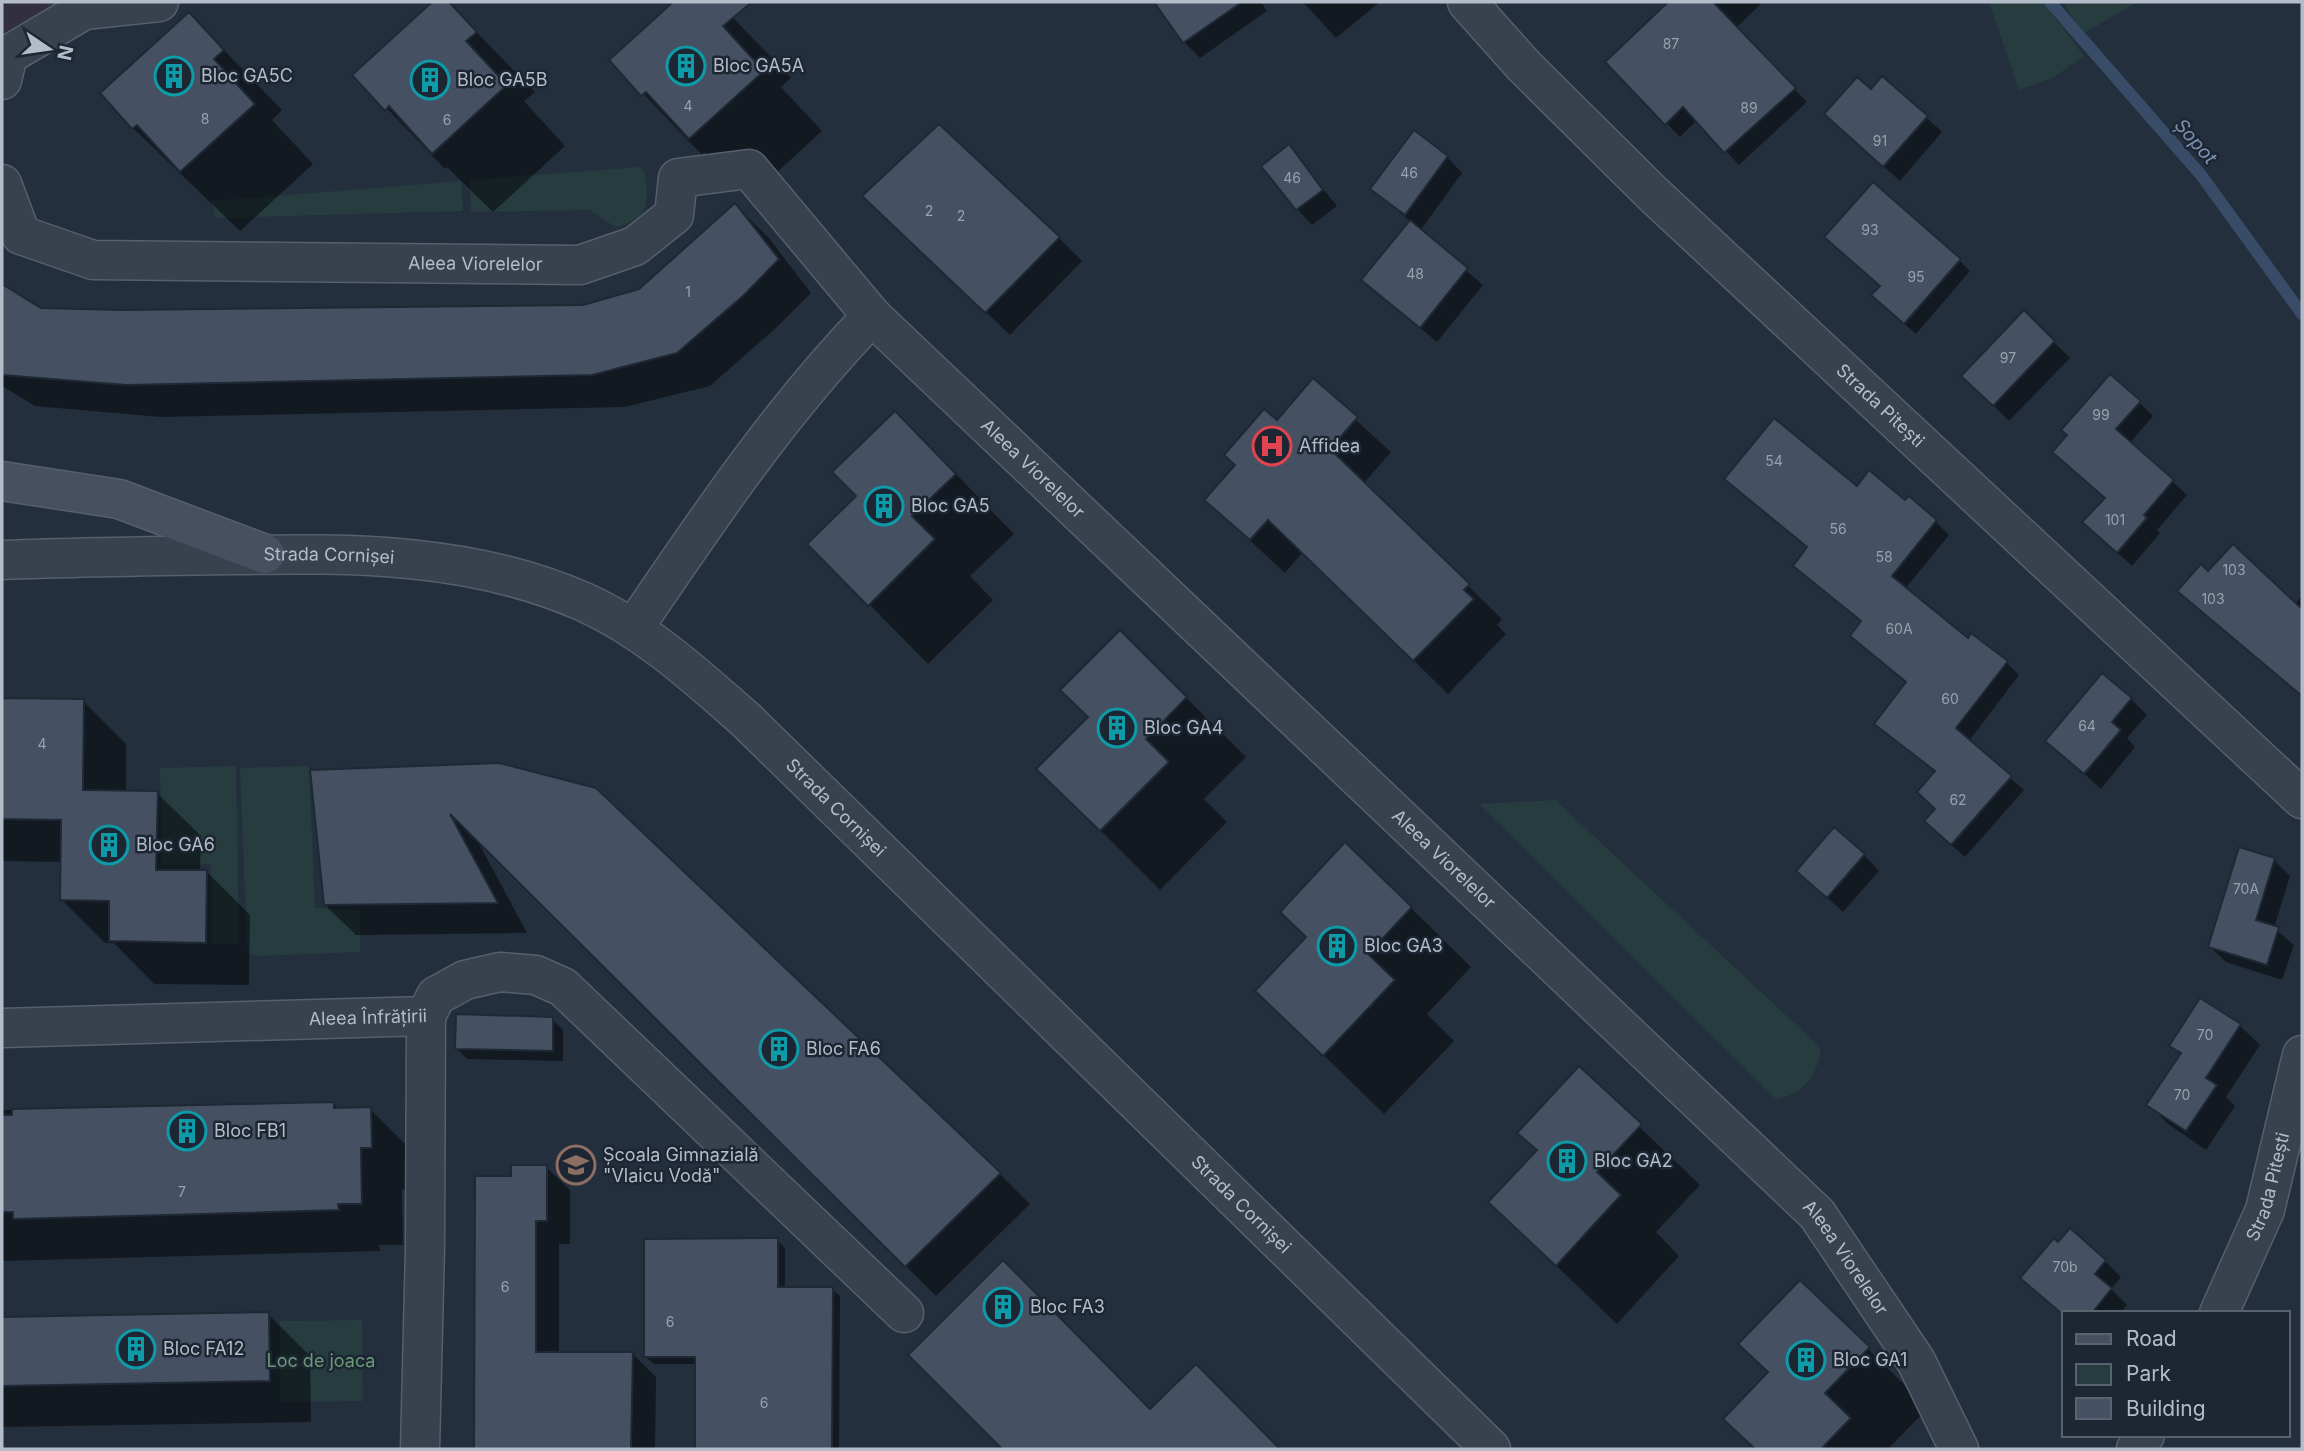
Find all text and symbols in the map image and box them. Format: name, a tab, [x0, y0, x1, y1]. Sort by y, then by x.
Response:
north arrow	[14, 14, 84, 84]
house number: 87	[1663, 35, 1679, 52]
text: N	[52, 43, 78, 62]
building icon: Bloc GA5A	[665, 45, 707, 87]
building icon: Bloc GA5C	[153, 55, 195, 97]
place label: Bloc GA5A	[713, 55, 804, 76]
building icon: Bloc GA5B	[409, 59, 451, 101]
place label: Bloc GA5C	[201, 65, 293, 86]
place label: Bloc GA5B	[457, 69, 547, 90]
house number: 4	[683, 97, 693, 114]
house number: 89	[1740, 99, 1758, 116]
house number: 8	[201, 110, 209, 127]
house number: 6	[443, 111, 451, 128]
water label: Șopot	[2170, 114, 2222, 169]
house number: 91	[1873, 132, 1887, 149]
house number: 46	[1400, 164, 1418, 181]
house number: 46	[1283, 169, 1301, 186]
house number: 2	[925, 202, 933, 219]
house number: 2	[957, 207, 965, 224]
house number: 93	[1861, 221, 1879, 238]
street label: Aleea Viorelelor	[408, 252, 543, 275]
house number: 48	[1406, 265, 1424, 282]
house number: 95	[1907, 268, 1925, 285]
house number: 1	[685, 283, 691, 300]
house number: 97	[2000, 349, 2016, 366]
street label: Strada Pitești	[1832, 359, 1929, 451]
house number: 99	[2092, 406, 2110, 423]
street label: Aleea Viorelelor	[977, 414, 1089, 522]
hospital icon: Affidea	[1251, 425, 1293, 467]
place label: Affidea	[1299, 435, 1360, 456]
house number: 54	[1765, 452, 1783, 469]
building icon: Bloc GA5	[863, 485, 905, 527]
place label: Bloc GA5	[911, 495, 990, 516]
house number: 101	[2105, 511, 2125, 528]
house number: 56	[1829, 520, 1847, 537]
street label: Strada Cornișei	[263, 543, 395, 568]
house number: 58	[1875, 548, 1893, 565]
house number: 103	[2222, 561, 2246, 578]
house number: 103	[2201, 590, 2225, 607]
house number: 60A	[1885, 620, 1913, 637]
house number: 60	[1941, 690, 1959, 707]
building icon: Bloc GA4	[1096, 707, 1138, 749]
place label: Bloc GA4	[1144, 717, 1223, 738]
house number: 64	[2078, 717, 2096, 734]
house number: 4	[37, 735, 47, 752]
street label: Strada Cornișei	[782, 754, 890, 861]
house number: 62	[1949, 791, 1967, 808]
street label: Aleea Viorelelor	[1388, 805, 1500, 913]
building icon: Bloc GA6	[88, 824, 130, 866]
place label: Bloc GA6	[136, 834, 215, 855]
house number: 70A	[2233, 880, 2259, 897]
building icon: Bloc GA3	[1316, 925, 1358, 967]
place label: Bloc GA3	[1364, 935, 1443, 956]
street label: Aleea Înfrățirii	[308, 1005, 427, 1029]
house number: 70	[2197, 1026, 2213, 1043]
building icon: Bloc FA6	[758, 1028, 800, 1070]
place label: Bloc FA6	[806, 1038, 881, 1059]
house number: 70	[2174, 1086, 2190, 1103]
building icon: Bloc FB1	[166, 1110, 208, 1152]
place label: Bloc FB1	[214, 1120, 286, 1141]
street label: Strada Pitești	[2241, 1130, 2293, 1244]
building icon: Bloc GA2	[1546, 1140, 1588, 1182]
school or university icon: Școala Gimnazială "Vlaicu Vodă"	[555, 1144, 597, 1186]
place label: Școala Gimnazială "Vlaicu Vodă"	[603, 1144, 759, 1186]
place label: Bloc GA2	[1594, 1150, 1673, 1171]
street label: Strada Cornișei	[1187, 1151, 1296, 1257]
house number: 7	[178, 1183, 186, 1200]
street label: Aleea Viorelelor	[1799, 1196, 1893, 1319]
house number: 70b	[2052, 1258, 2078, 1275]
house number: 6	[501, 1278, 509, 1295]
building icon: Bloc FA3	[982, 1286, 1024, 1328]
place label: Bloc FA3	[1030, 1296, 1105, 1317]
legend	[2062, 1311, 2290, 1437]
house number: 6	[666, 1313, 674, 1330]
text: Road	[2126, 1326, 2177, 1351]
building icon: Bloc FA12	[115, 1328, 157, 1370]
place label: Bloc FA12	[163, 1338, 244, 1359]
building icon: Bloc GA1	[1785, 1339, 1827, 1381]
place label: Bloc GA1	[1833, 1349, 1907, 1370]
park label: Loc de joaca	[267, 1350, 375, 1371]
text: Park	[2126, 1361, 2171, 1386]
house number: 6	[760, 1394, 768, 1411]
text: Building	[2126, 1396, 2206, 1421]

